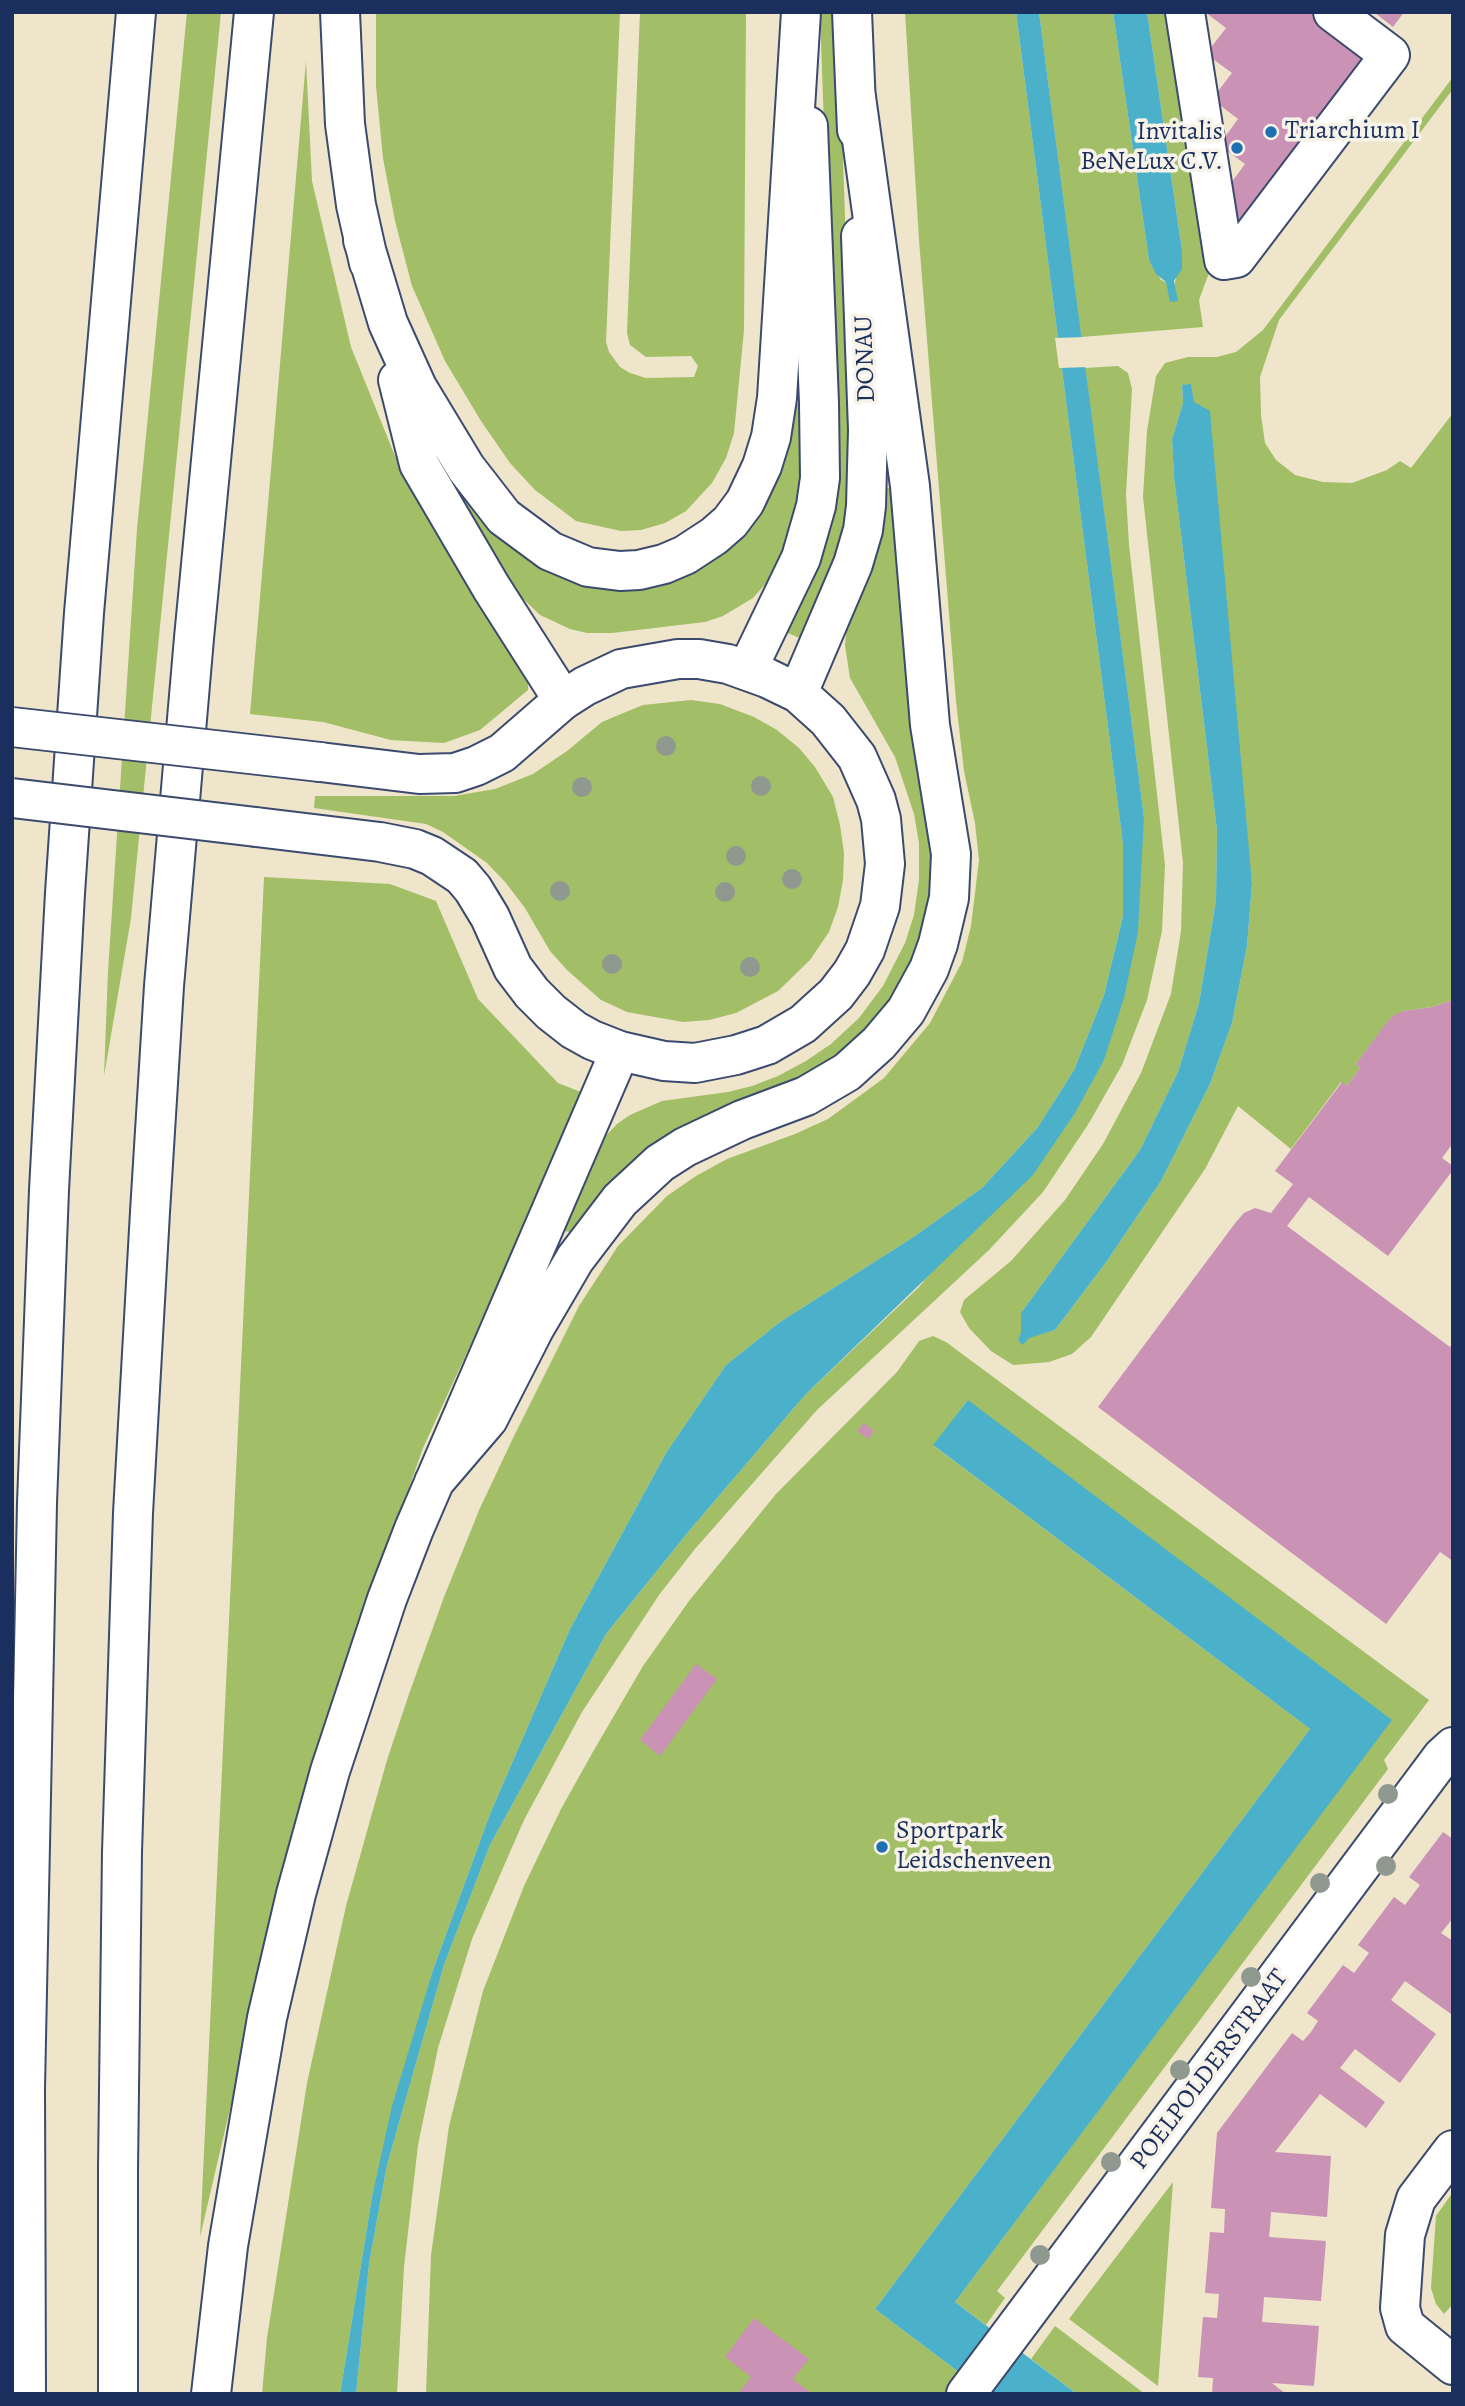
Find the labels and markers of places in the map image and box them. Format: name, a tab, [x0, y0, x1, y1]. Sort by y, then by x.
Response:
place label: Triarchium I	[1285, 116, 1420, 148]
place label: Invitalis BeNeLux C.V.	[1080, 117, 1223, 178]
marker: Triarchium I	[1263, 124, 1279, 140]
marker: Invitalis BeNeLux C.V.	[1229, 140, 1245, 156]
place label: Sportpark Leidschenveen	[896, 1816, 1052, 1878]
marker: Sportpark Leidschenveen	[874, 1839, 890, 1855]

